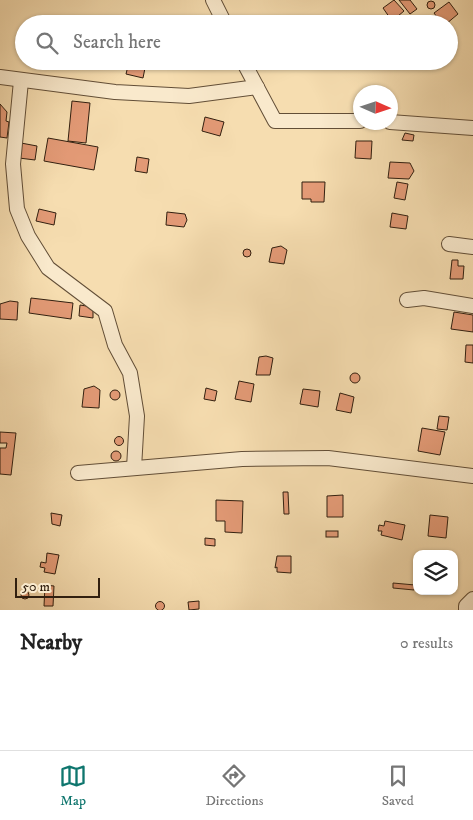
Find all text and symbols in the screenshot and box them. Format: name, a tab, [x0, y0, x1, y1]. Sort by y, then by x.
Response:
search box	[15, 15, 458, 70]
icon: search	[33, 29, 61, 57]
text: Search here	[73, 31, 161, 54]
north arrow	[353, 85, 398, 130]
map controls	[413, 550, 458, 595]
button: layers	[413, 550, 458, 595]
scale bar	[15, 575, 100, 598]
text: 50 m	[22, 578, 50, 596]
text: Nearby	[20, 630, 82, 656]
text: 0 results	[400, 633, 453, 653]
tab: Map	[59, 762, 87, 810]
tab: Directions	[205, 762, 263, 810]
tab: Saved	[382, 762, 414, 810]

